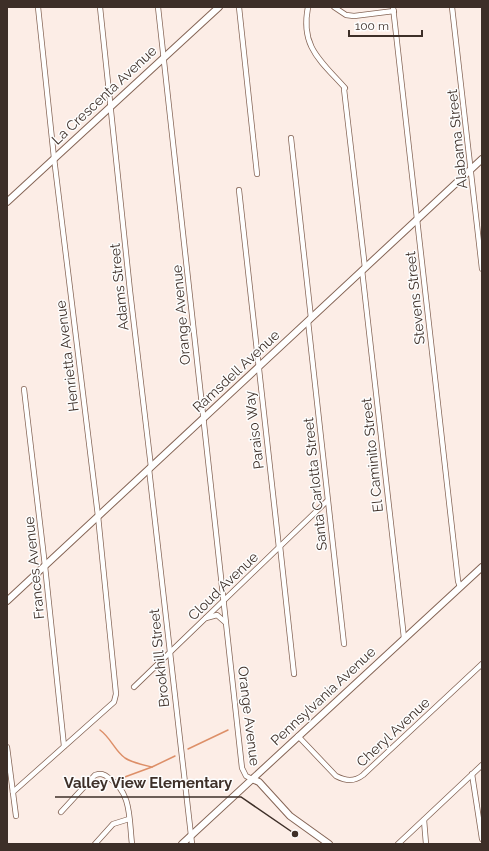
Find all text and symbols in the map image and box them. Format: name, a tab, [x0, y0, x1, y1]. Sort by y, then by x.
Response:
scale bar	[349, 12, 422, 38]
text: 100 m	[355, 19, 389, 33]
street label: La Crescenta Avenue	[48, 42, 160, 148]
street label: Alabama Street	[444, 88, 470, 190]
street label: Adams Street	[106, 242, 132, 331]
street label: Stevens Street	[402, 250, 428, 345]
street label: Orange Avenue	[169, 264, 193, 366]
street label: Henrietta Avenue	[52, 299, 82, 413]
street label: Ramsdell Avenue	[189, 327, 283, 415]
street label: Paraiso Way	[241, 389, 267, 470]
street label: El Caminito Street	[358, 397, 386, 513]
street label: Santa Carlotta Street	[300, 416, 330, 551]
street label: Frances Avenue	[21, 516, 47, 620]
street label: Cloud Avenue	[185, 549, 261, 623]
street label: Brookhill Street	[146, 608, 172, 708]
street label: Pennsylvania Avenue	[267, 643, 379, 749]
street label: Orange Avenue	[235, 665, 263, 767]
street label: Cheryl Avenue	[353, 694, 433, 770]
callout: Valley View Elementary	[55, 770, 241, 797]
text: Valley View Elementary	[64, 774, 233, 792]

